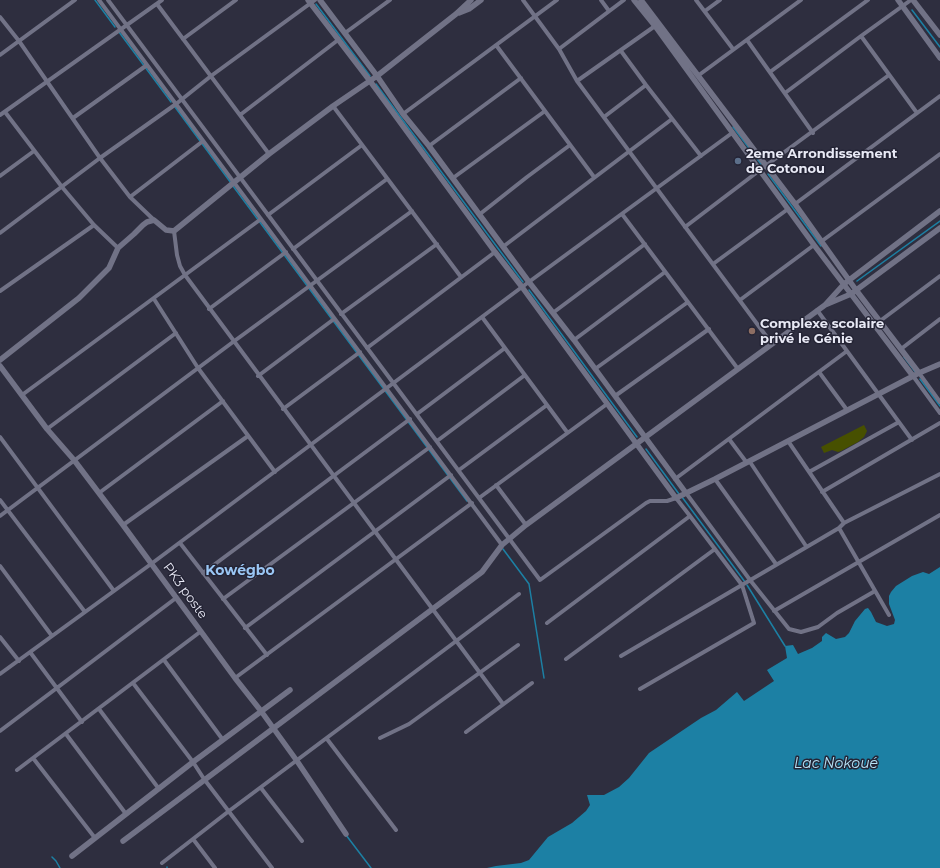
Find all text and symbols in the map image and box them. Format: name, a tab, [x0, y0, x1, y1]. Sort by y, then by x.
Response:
place label: 2eme Arrondissement de Cotonou	[746, 146, 897, 177]
marker: 2eme Arrondissement de Cotonou	[733, 156, 743, 166]
place label: Complexe scolaire privé le Génie	[760, 316, 884, 347]
marker: Complexe scolaire privé le Génie	[747, 326, 757, 336]
street label: PK3 poste	[160, 560, 210, 622]
district label: Kowégbo	[205, 563, 275, 579]
water label: Lac Nokoué	[794, 756, 878, 772]

